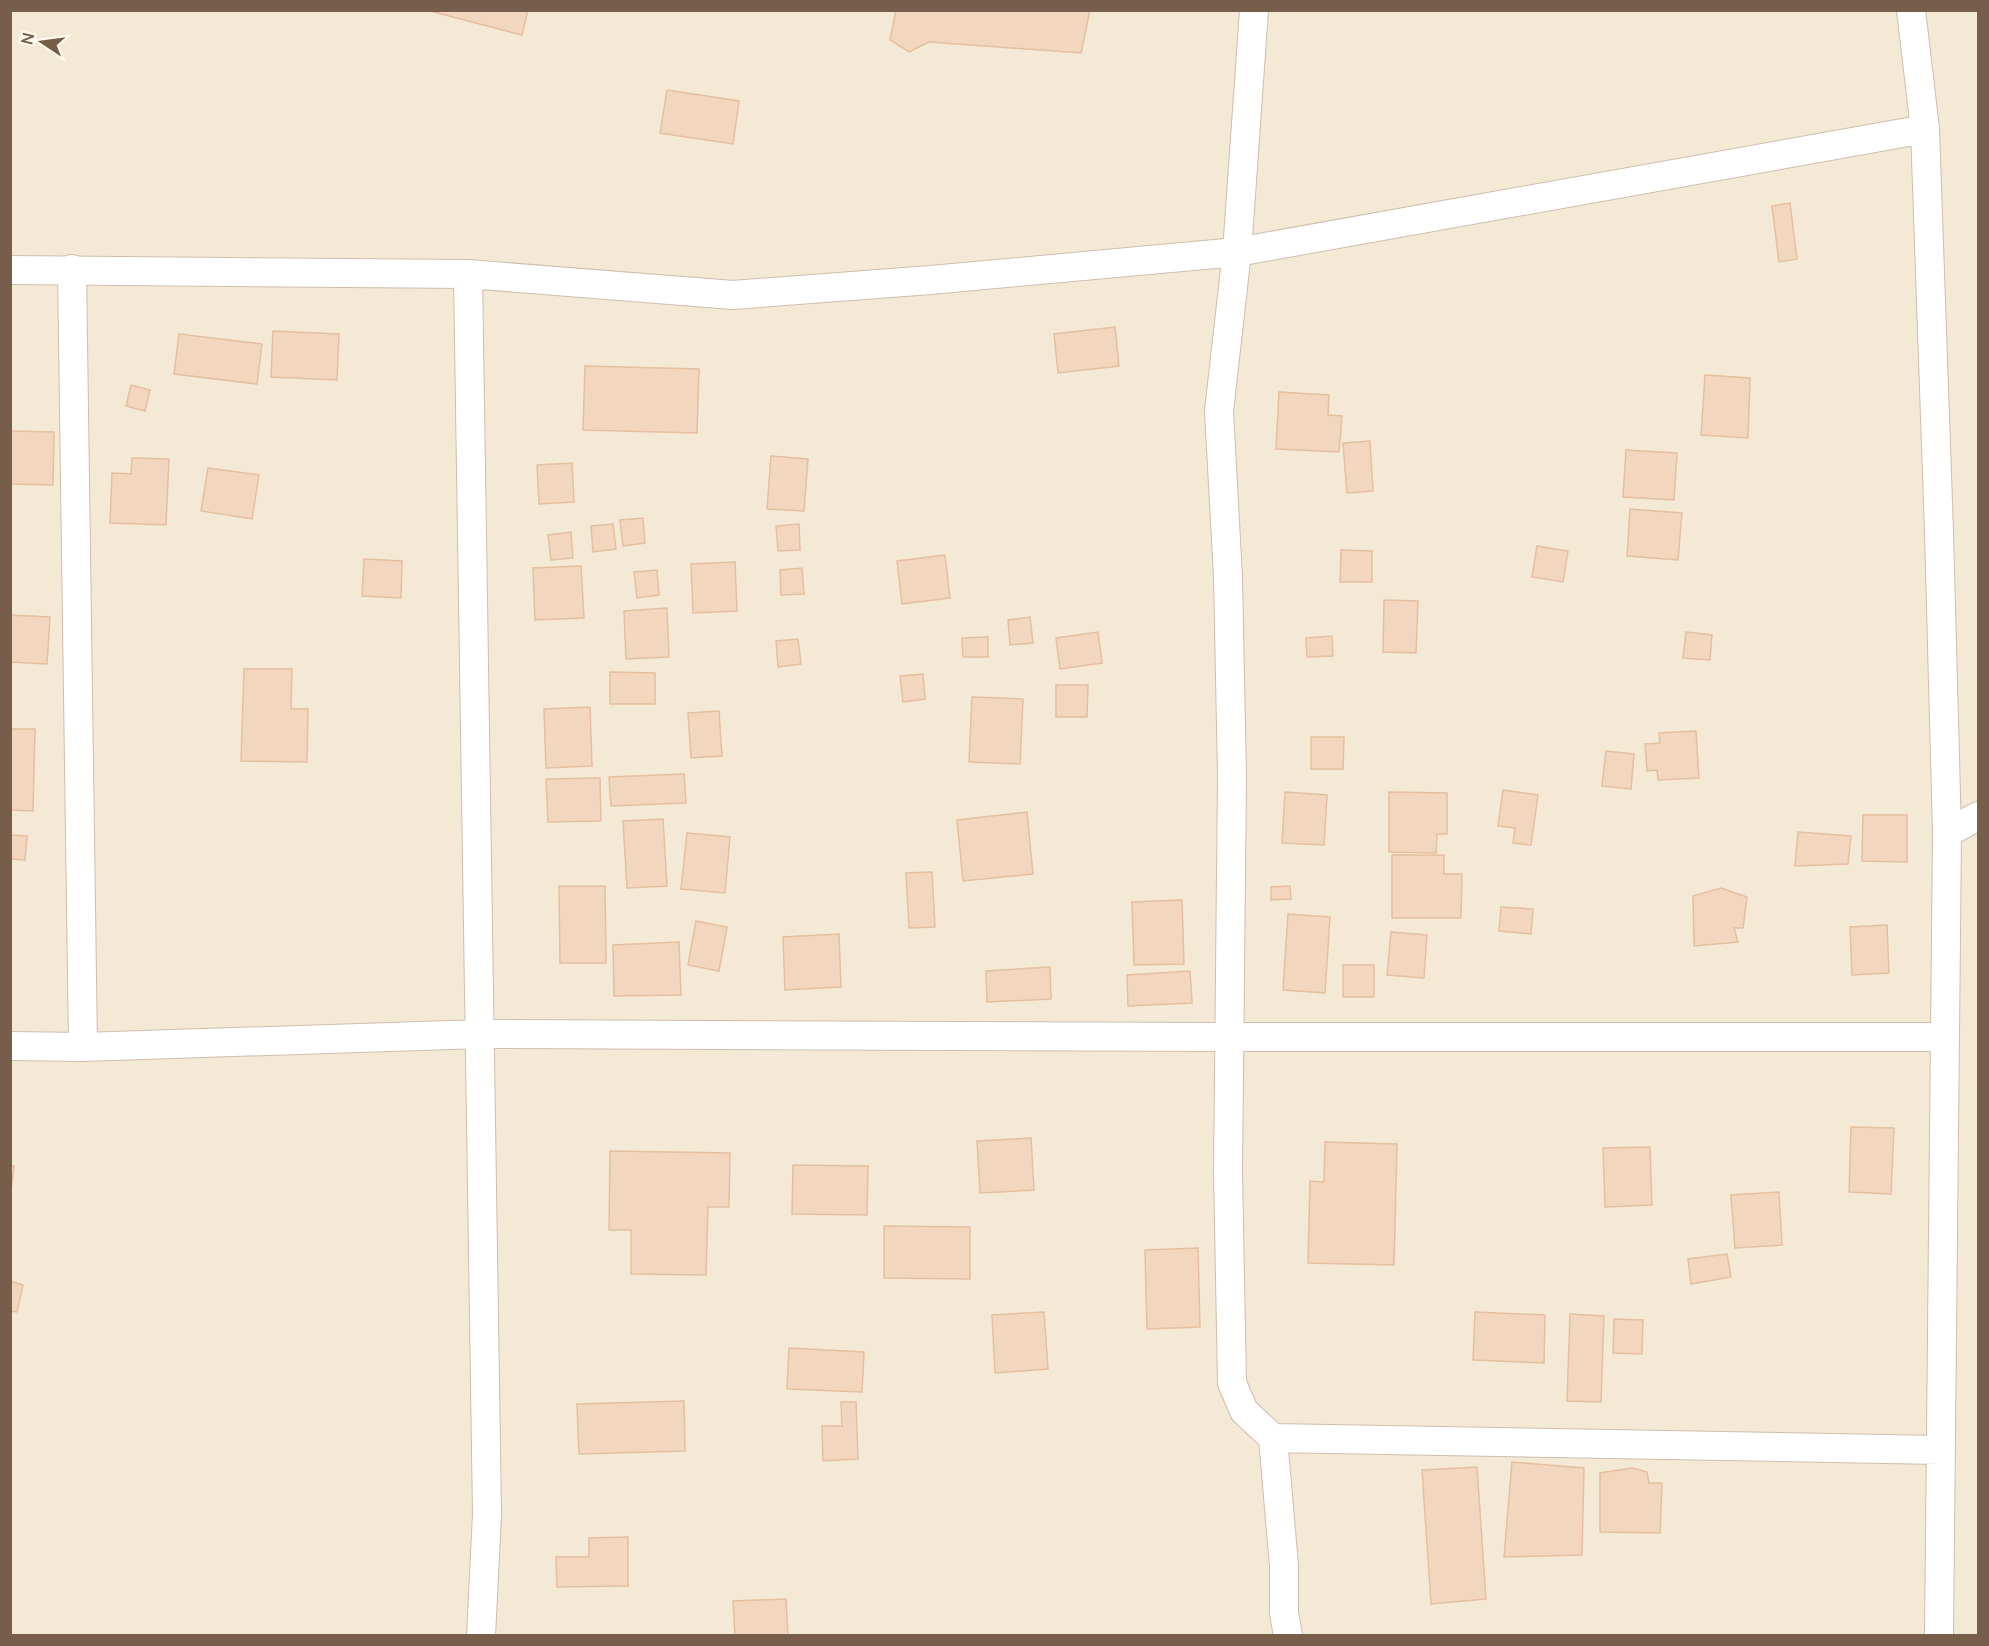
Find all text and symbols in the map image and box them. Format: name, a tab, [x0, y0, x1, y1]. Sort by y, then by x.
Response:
north arrow	[12, 12, 72, 72]
text: N	[15, 31, 39, 47]

